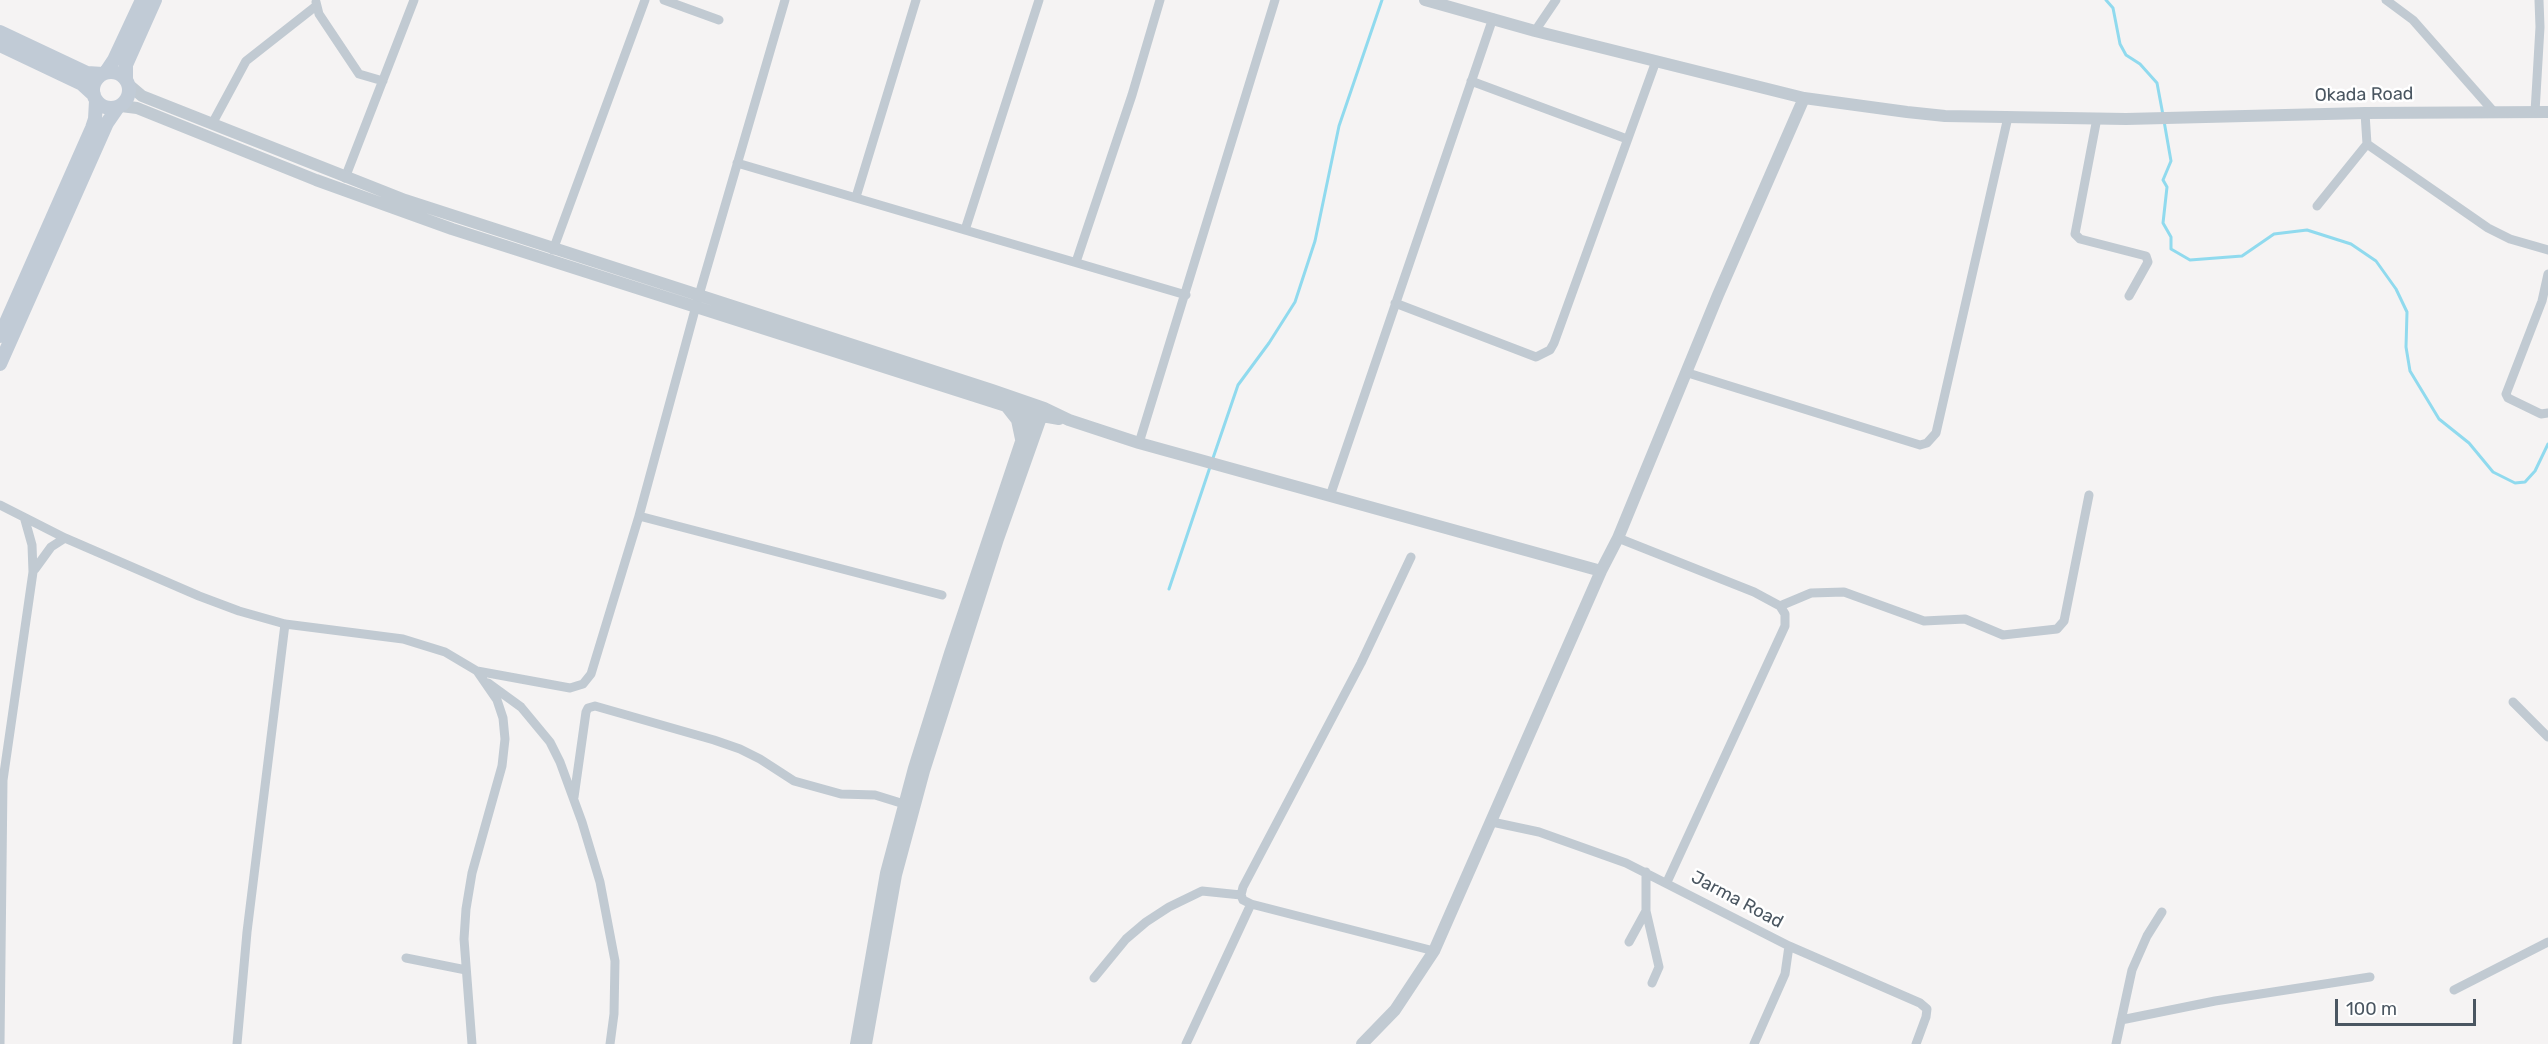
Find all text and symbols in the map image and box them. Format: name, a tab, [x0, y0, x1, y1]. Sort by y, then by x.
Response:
street label: Okada Road	[2314, 83, 2414, 107]
street label: Jarma Road	[1687, 867, 1787, 933]
scale bar	[2338, 987, 2479, 1025]
text: 100 m	[2346, 998, 2397, 1020]

